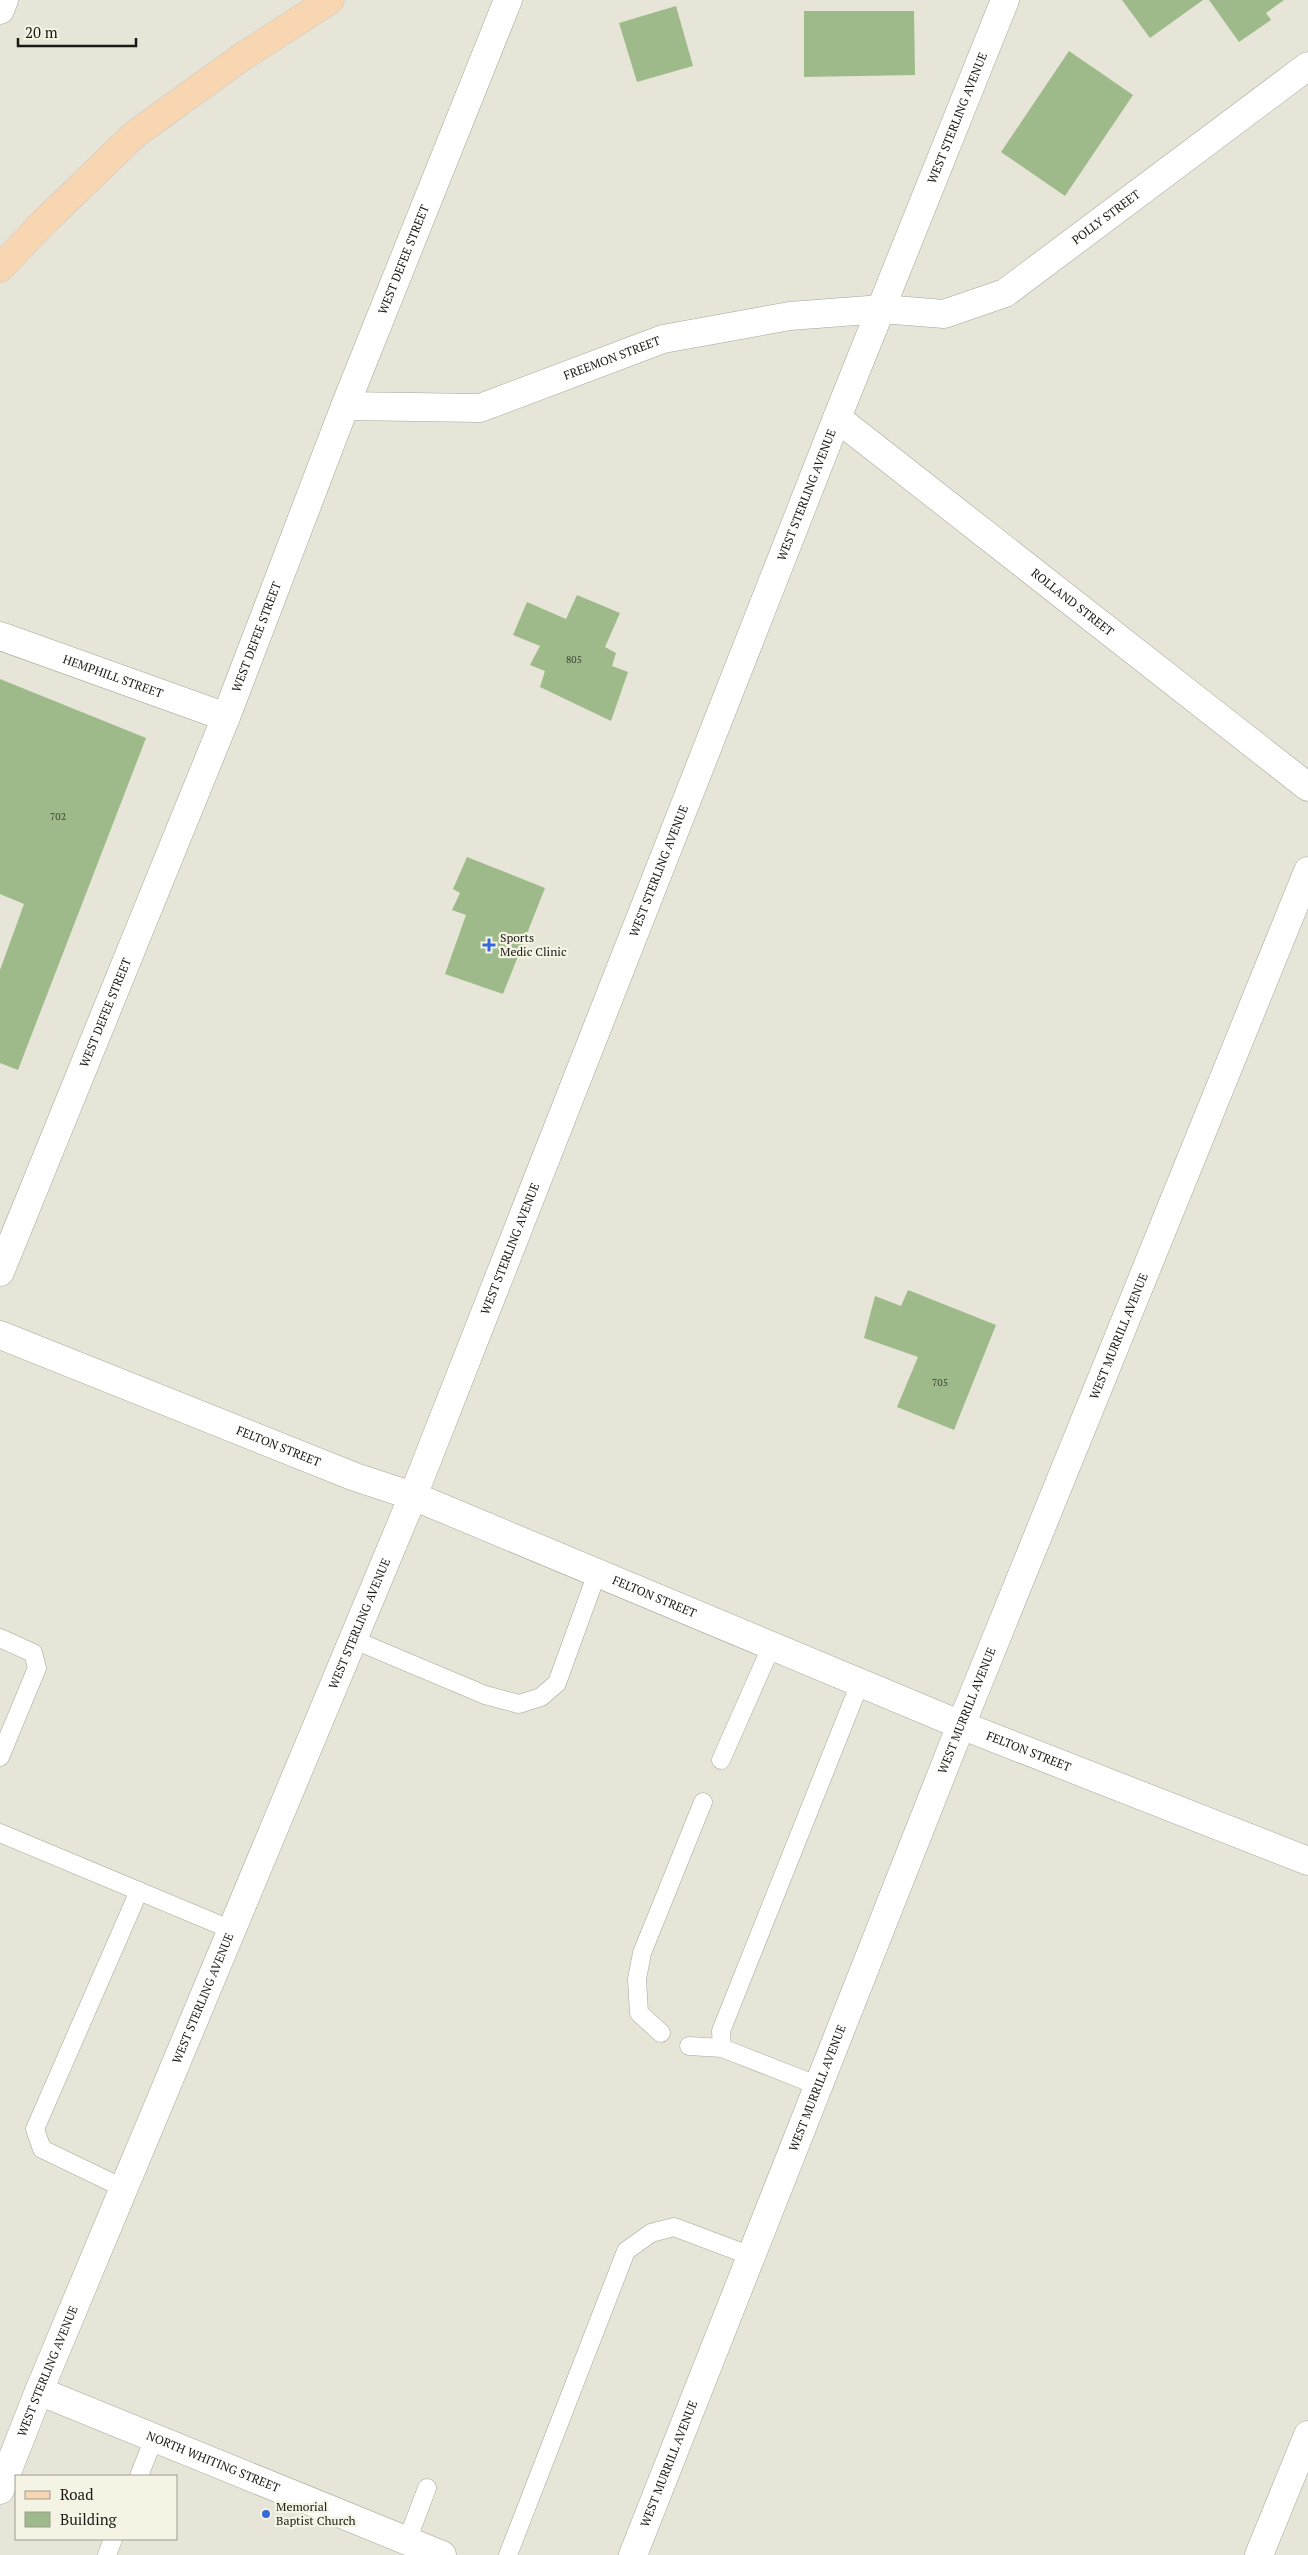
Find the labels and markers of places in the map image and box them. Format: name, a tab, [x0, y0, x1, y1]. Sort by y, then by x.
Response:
place label: Sports Medic Clinic	[500, 930, 567, 959]
marker: Sports Medic Clinic	[482, 938, 496, 952]
place label: Memorial Baptist Church	[276, 2499, 356, 2528]
marker: Memorial Baptist Church	[260, 2508, 272, 2520]

